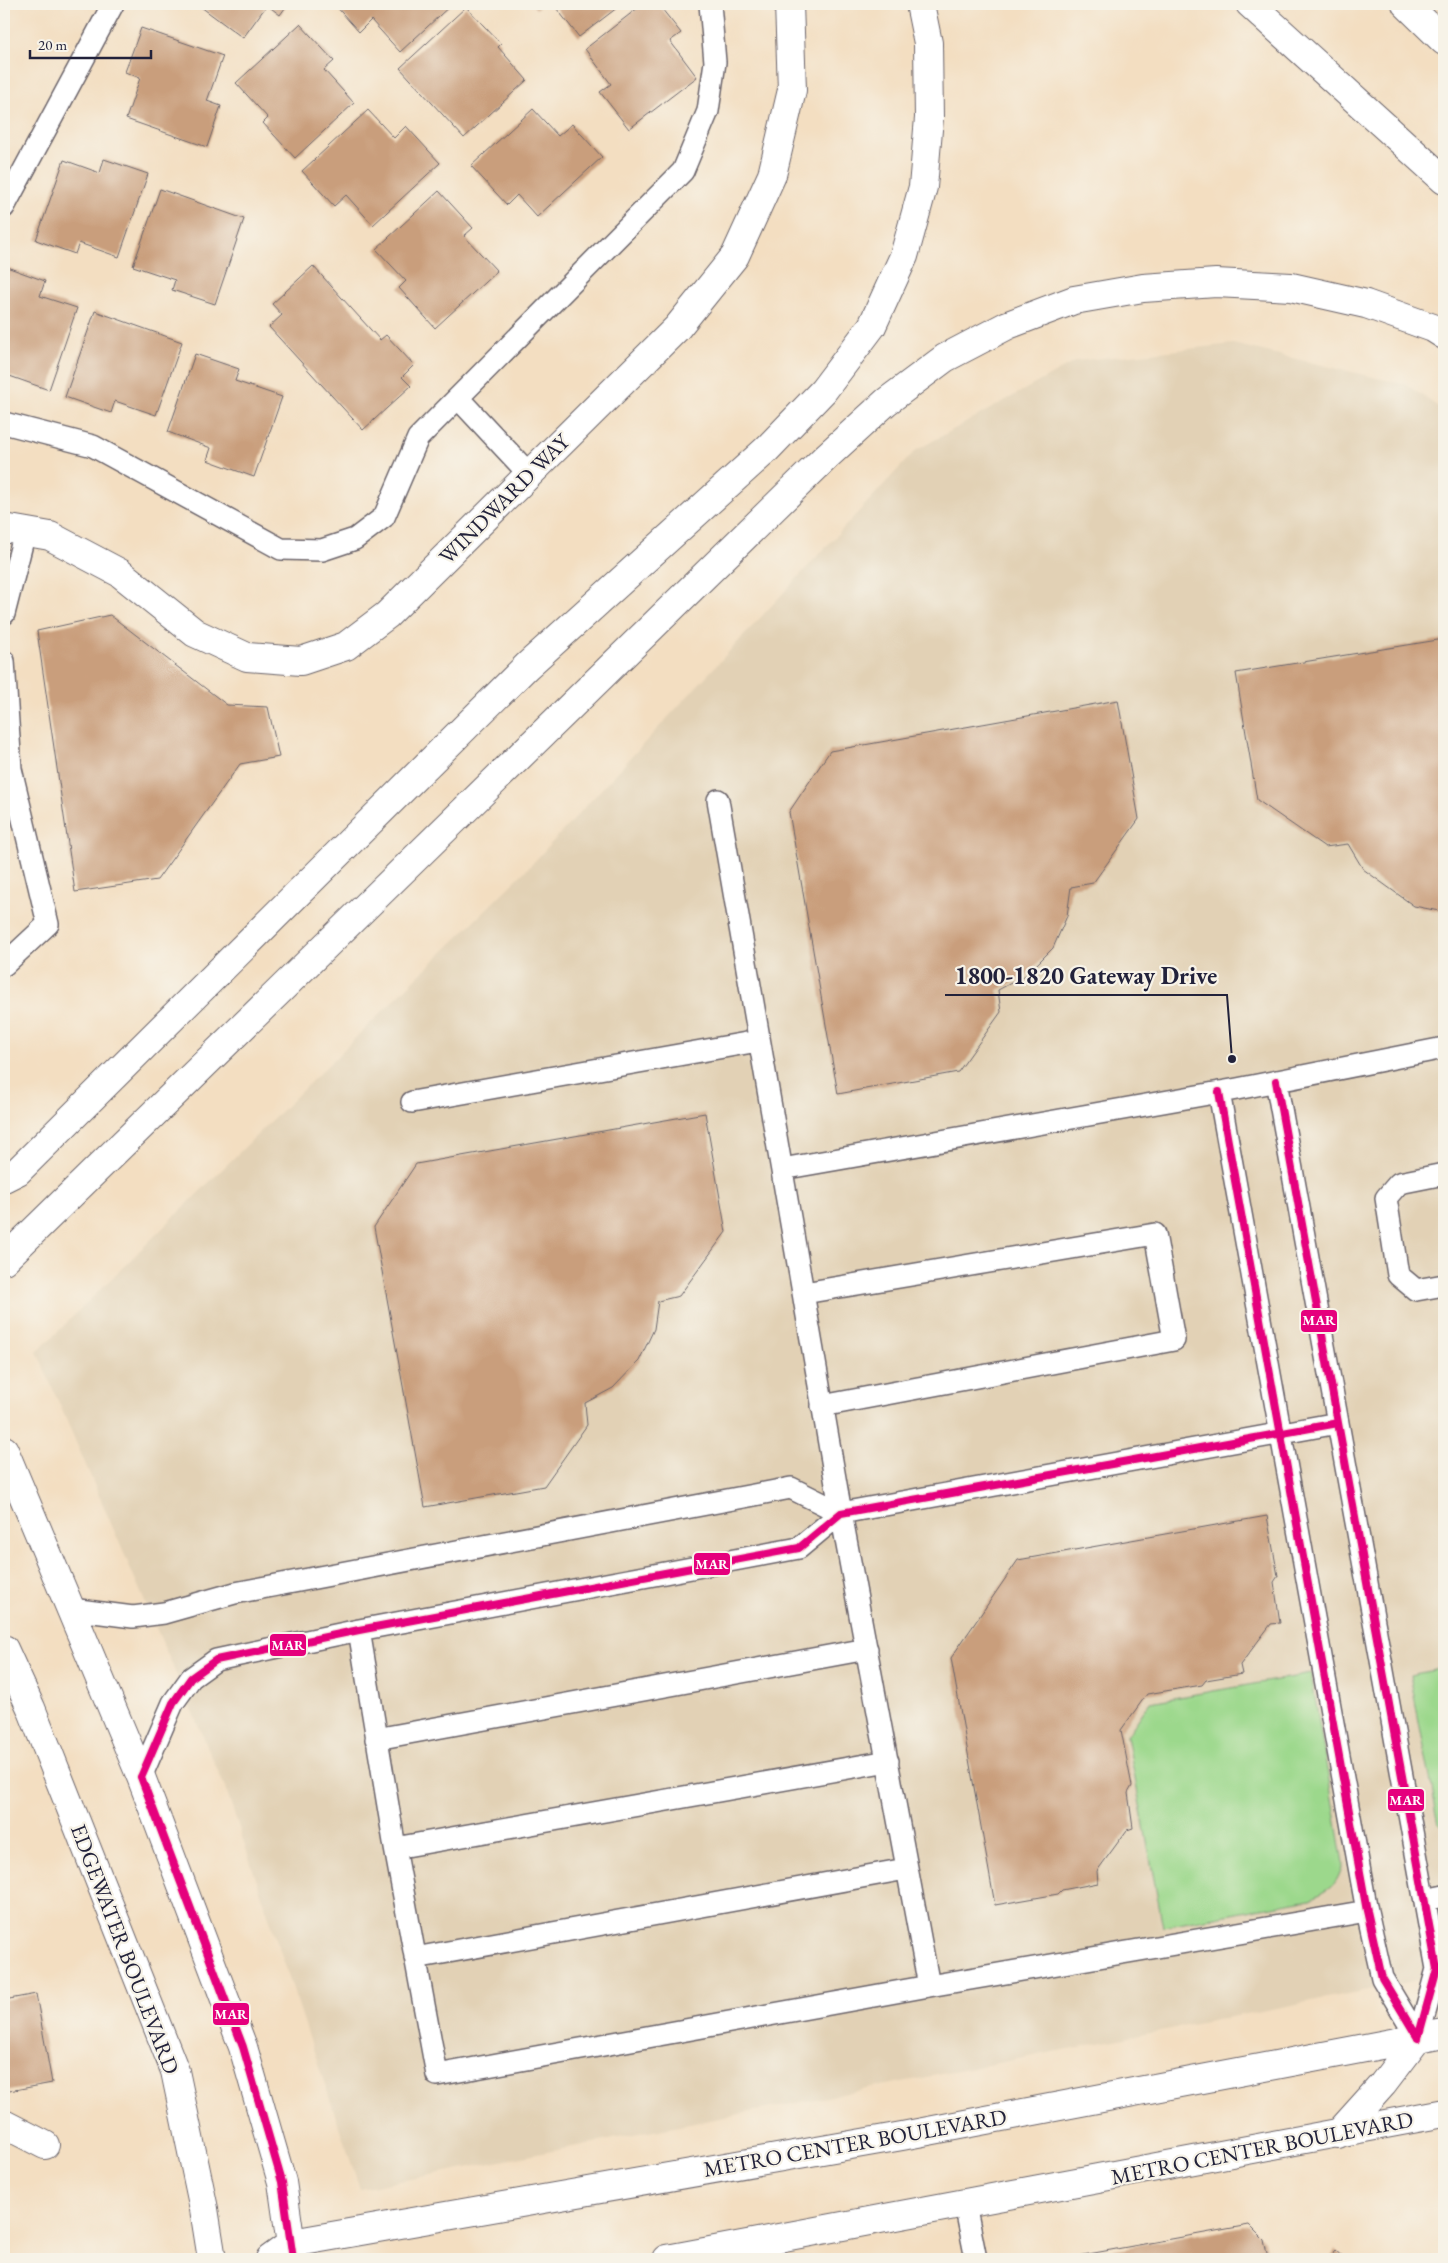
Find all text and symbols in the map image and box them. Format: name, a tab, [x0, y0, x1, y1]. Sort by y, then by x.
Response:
scale bar	[30, 28, 151, 60]
text: 20 m	[38, 35, 67, 54]
street label: WINDWARD WAY	[432, 426, 577, 571]
callout: 1800-1820 Gateway Drive	[945, 956, 1227, 995]
text: 1800-1820 Gateway Drive	[955, 960, 1217, 992]
line badge: MAR	[1300, 1309, 1338, 1333]
text: MAR	[1302, 1311, 1336, 1329]
line badge: MAR	[693, 1552, 731, 1576]
text: MAR	[695, 1555, 729, 1573]
line badge: MAR	[269, 1633, 307, 1657]
text: MAR	[271, 1636, 305, 1654]
line badge: MAR	[1387, 1788, 1425, 1812]
text: MAR	[1389, 1791, 1423, 1809]
street label: EDGEWATER BOULEVARD	[64, 1820, 186, 2078]
line badge: MAR	[212, 2002, 250, 2026]
text: MAR	[214, 2005, 248, 2023]
street label: METRO CENTER BOULEVARD	[701, 2102, 1009, 2184]
street label: METRO CENTER BOULEVARD	[1108, 2104, 1416, 2192]

